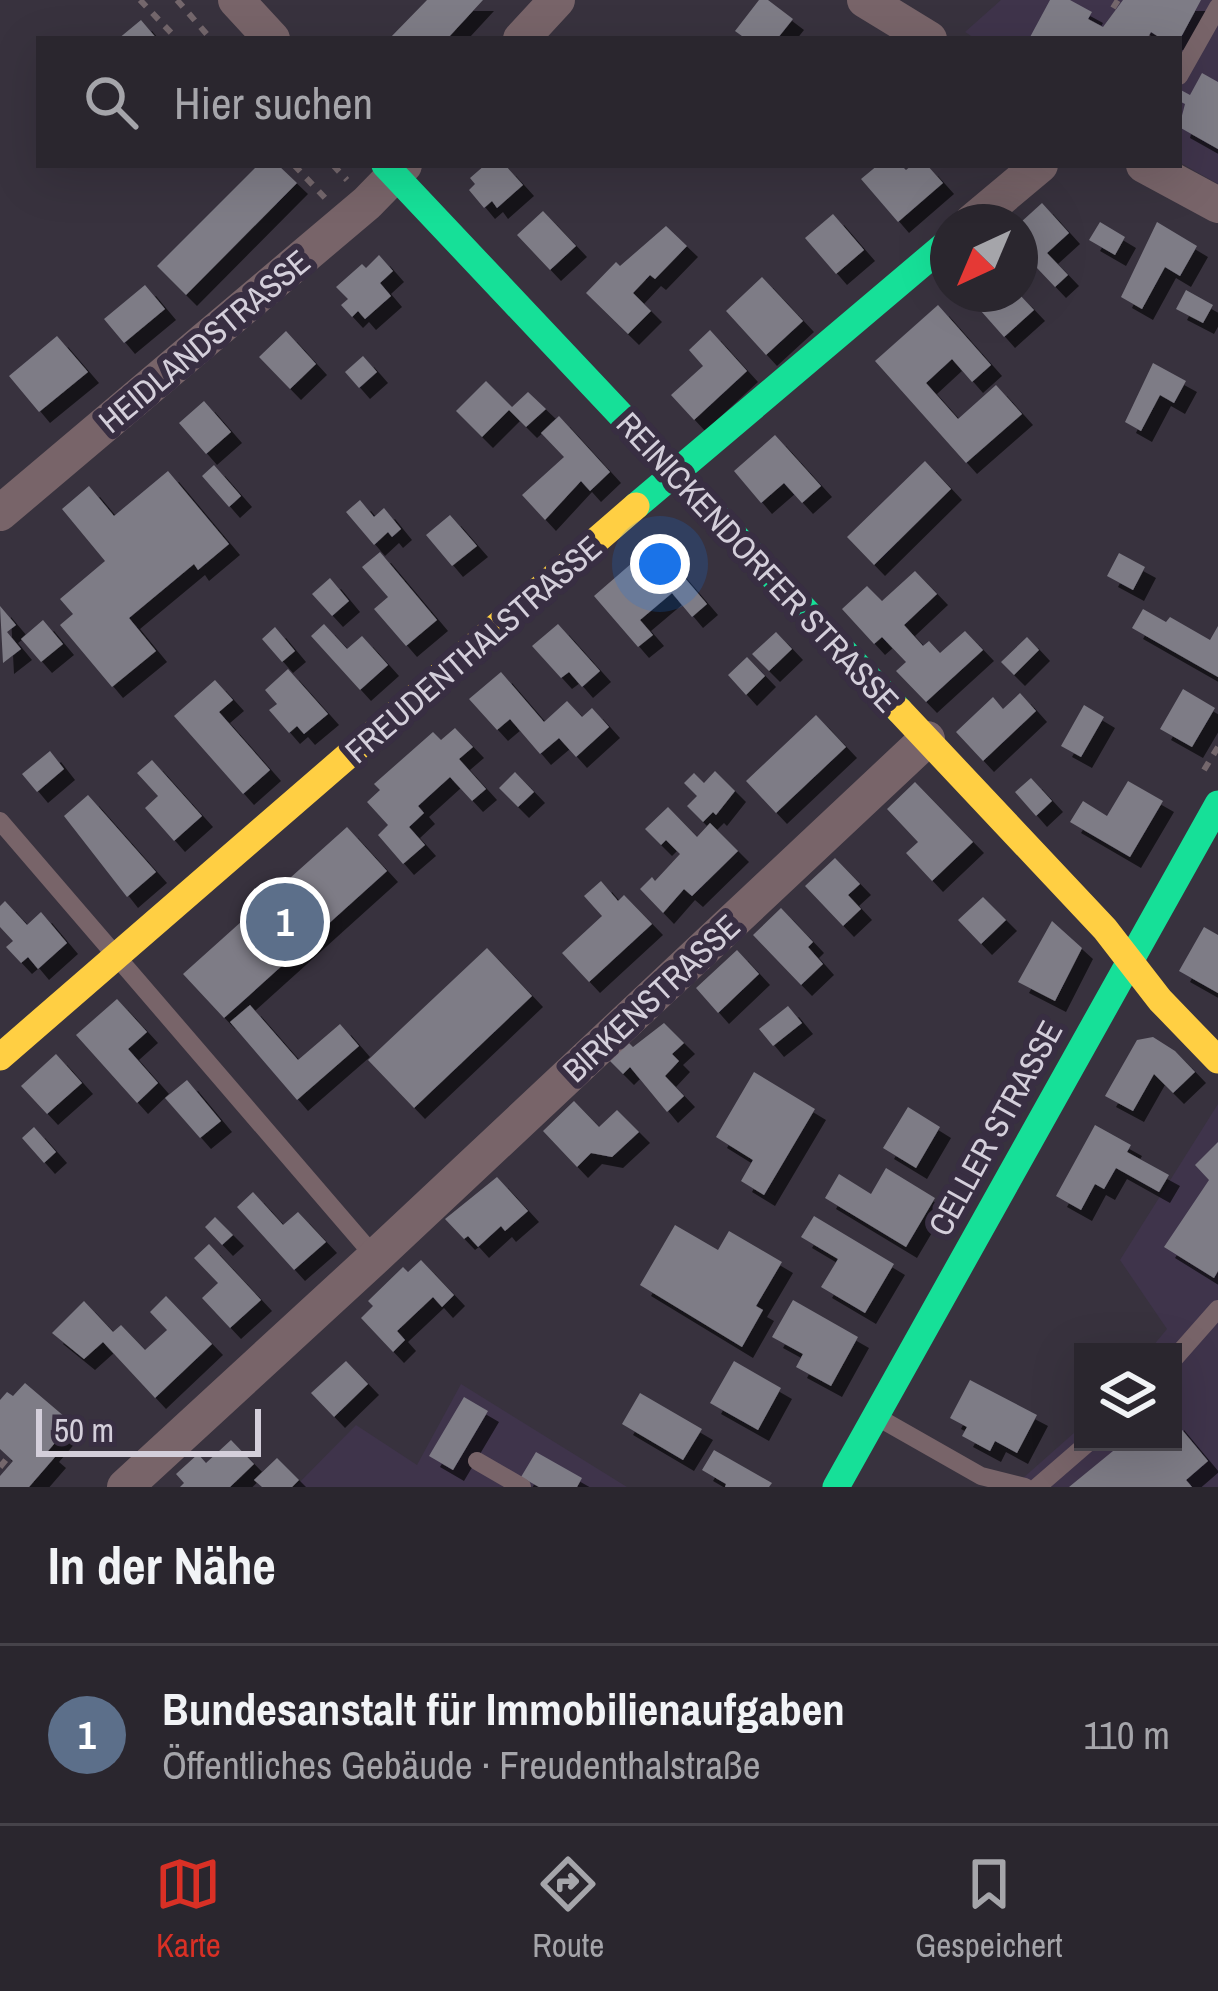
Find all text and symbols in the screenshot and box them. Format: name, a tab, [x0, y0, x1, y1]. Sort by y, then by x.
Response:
search box	[36, 36, 1182, 168]
icon: search	[78, 69, 144, 135]
text: Hier suchen	[174, 72, 373, 133]
north arrow	[930, 204, 1038, 312]
street label: HEIDLANDSTRASSE	[89, 240, 319, 442]
street label: REINICKENDORFER STRASSE	[607, 402, 909, 722]
street label: FREUDENTHALSTRASSE	[335, 525, 611, 773]
your location	[630, 534, 690, 594]
pin: 1	[246, 877, 324, 967]
street label: BIRKENSTRASSE	[553, 904, 749, 1092]
street label: CELLER STRASSE	[918, 1013, 1072, 1243]
map controls	[1074, 1343, 1182, 1451]
button: layers	[1074, 1343, 1182, 1451]
scale bar	[36, 1403, 261, 1456]
text: 50 m	[54, 1408, 114, 1452]
text: In der Nähe	[48, 1531, 276, 1600]
text: Bundesanstalt für Immobilienaufgaben	[162, 1678, 845, 1739]
text: 1	[78, 1709, 96, 1761]
text: 110 m	[1083, 1709, 1170, 1761]
text: Öffentliches Gebäude · Freudenthalstraße	[162, 1739, 761, 1791]
tab: Karte	[155, 1851, 221, 1967]
tab: Route	[532, 1851, 604, 1967]
tab: Gespeichert	[915, 1851, 1063, 1967]

